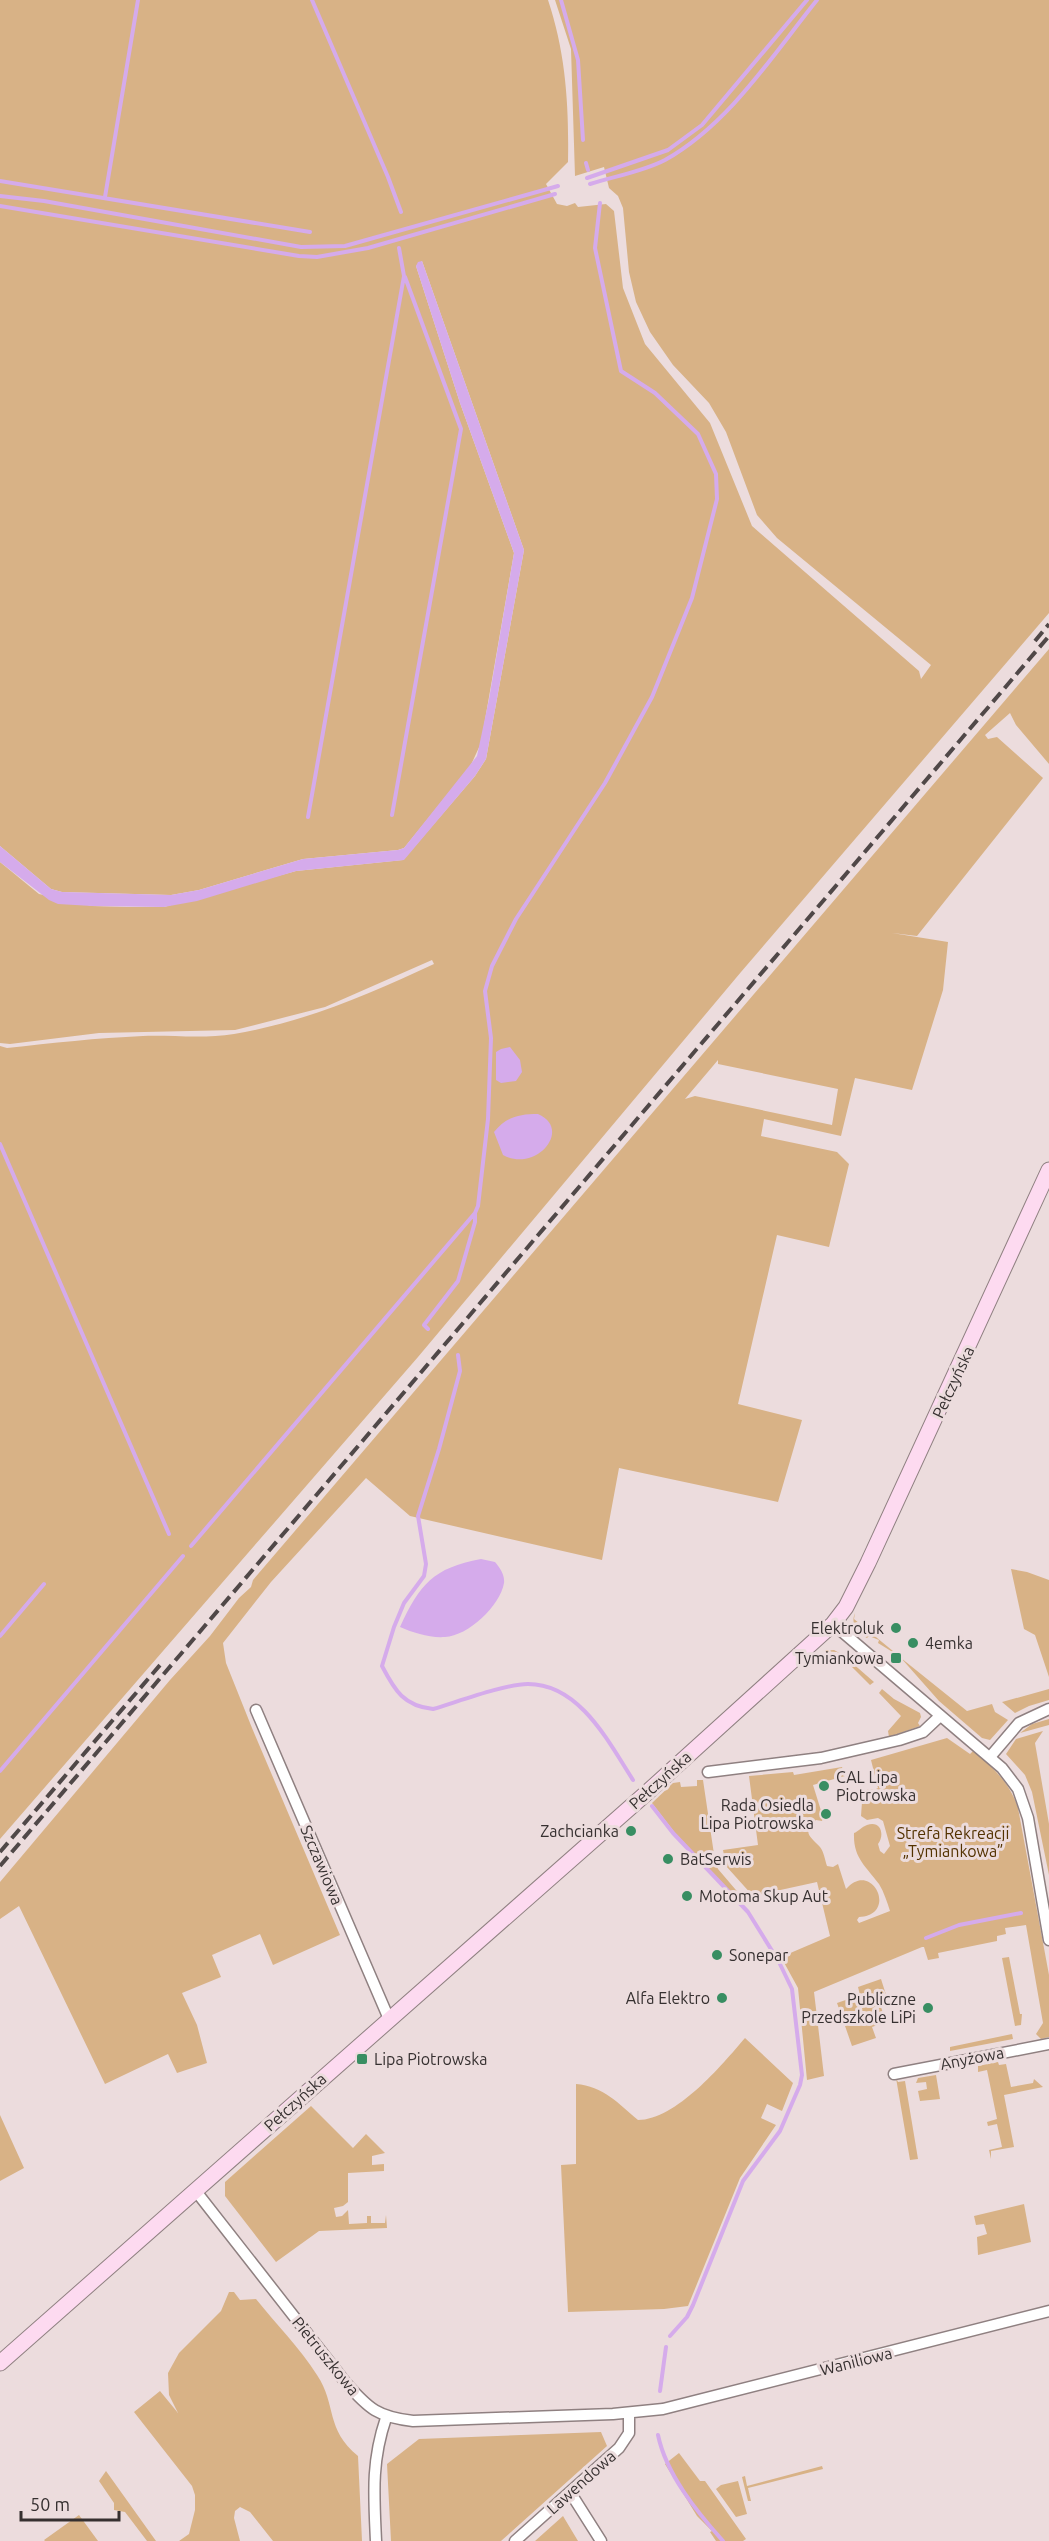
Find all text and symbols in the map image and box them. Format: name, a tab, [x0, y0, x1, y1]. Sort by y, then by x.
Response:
street label: Pełczyńska	[929, 1343, 977, 1421]
place label: Elektroluk	[811, 1619, 884, 1637]
marker: Elektroluk	[889, 1621, 903, 1635]
place label: 4emka	[925, 1634, 973, 1652]
marker: 4emka	[906, 1636, 920, 1650]
place label: Tymiankowa	[795, 1649, 884, 1667]
marker: Tymiankowa	[889, 1651, 903, 1665]
street label: Pełczyńska	[625, 1747, 695, 1813]
place label: CAL Lipa Piotrowska	[836, 1768, 916, 1804]
marker: CAL Lipa Piotrowska	[817, 1779, 831, 1793]
place label: Rada Osiedla Lipa Piotrowska	[701, 1796, 814, 1832]
marker: Rada Osiedla Lipa Piotrowska	[819, 1807, 833, 1821]
street label: Szczawiowa	[297, 1822, 347, 1908]
place label: Zachcianka	[540, 1822, 619, 1840]
marker: Zachcianka	[624, 1824, 638, 1838]
park label: Strefa Rekreacji „Tymiankowa”	[897, 1824, 1009, 1860]
place label: BatSerwis	[680, 1850, 752, 1868]
marker: BatSerwis	[661, 1852, 675, 1866]
place label: Motoma Skup Aut	[699, 1887, 829, 1905]
marker: Motoma Skup Aut	[680, 1889, 694, 1903]
place label: Sonepar	[729, 1946, 788, 1964]
marker: Sonepar	[710, 1948, 724, 1962]
place label: Alfa Elektro	[626, 1989, 710, 2007]
place label: Publiczne Przedszkole LiPi	[801, 1990, 916, 2026]
marker: Alfa Elektro	[715, 1991, 729, 2005]
marker: Publiczne Przedszkole LiPi	[921, 2001, 935, 2015]
street label: Anyżowa	[939, 2043, 1005, 2073]
place label: Lipa Piotrowska	[374, 2050, 487, 2068]
marker: Lipa Piotrowska	[355, 2052, 369, 2066]
street label: Pełczyńska	[260, 2069, 330, 2135]
street label: Pietruszkowa	[289, 2313, 363, 2399]
street label: Waniliowa	[818, 2343, 894, 2379]
street label: Lawendowa	[543, 2447, 619, 2517]
scale bar	[21, 2484, 118, 2522]
text: 50 m	[30, 2494, 70, 2514]

